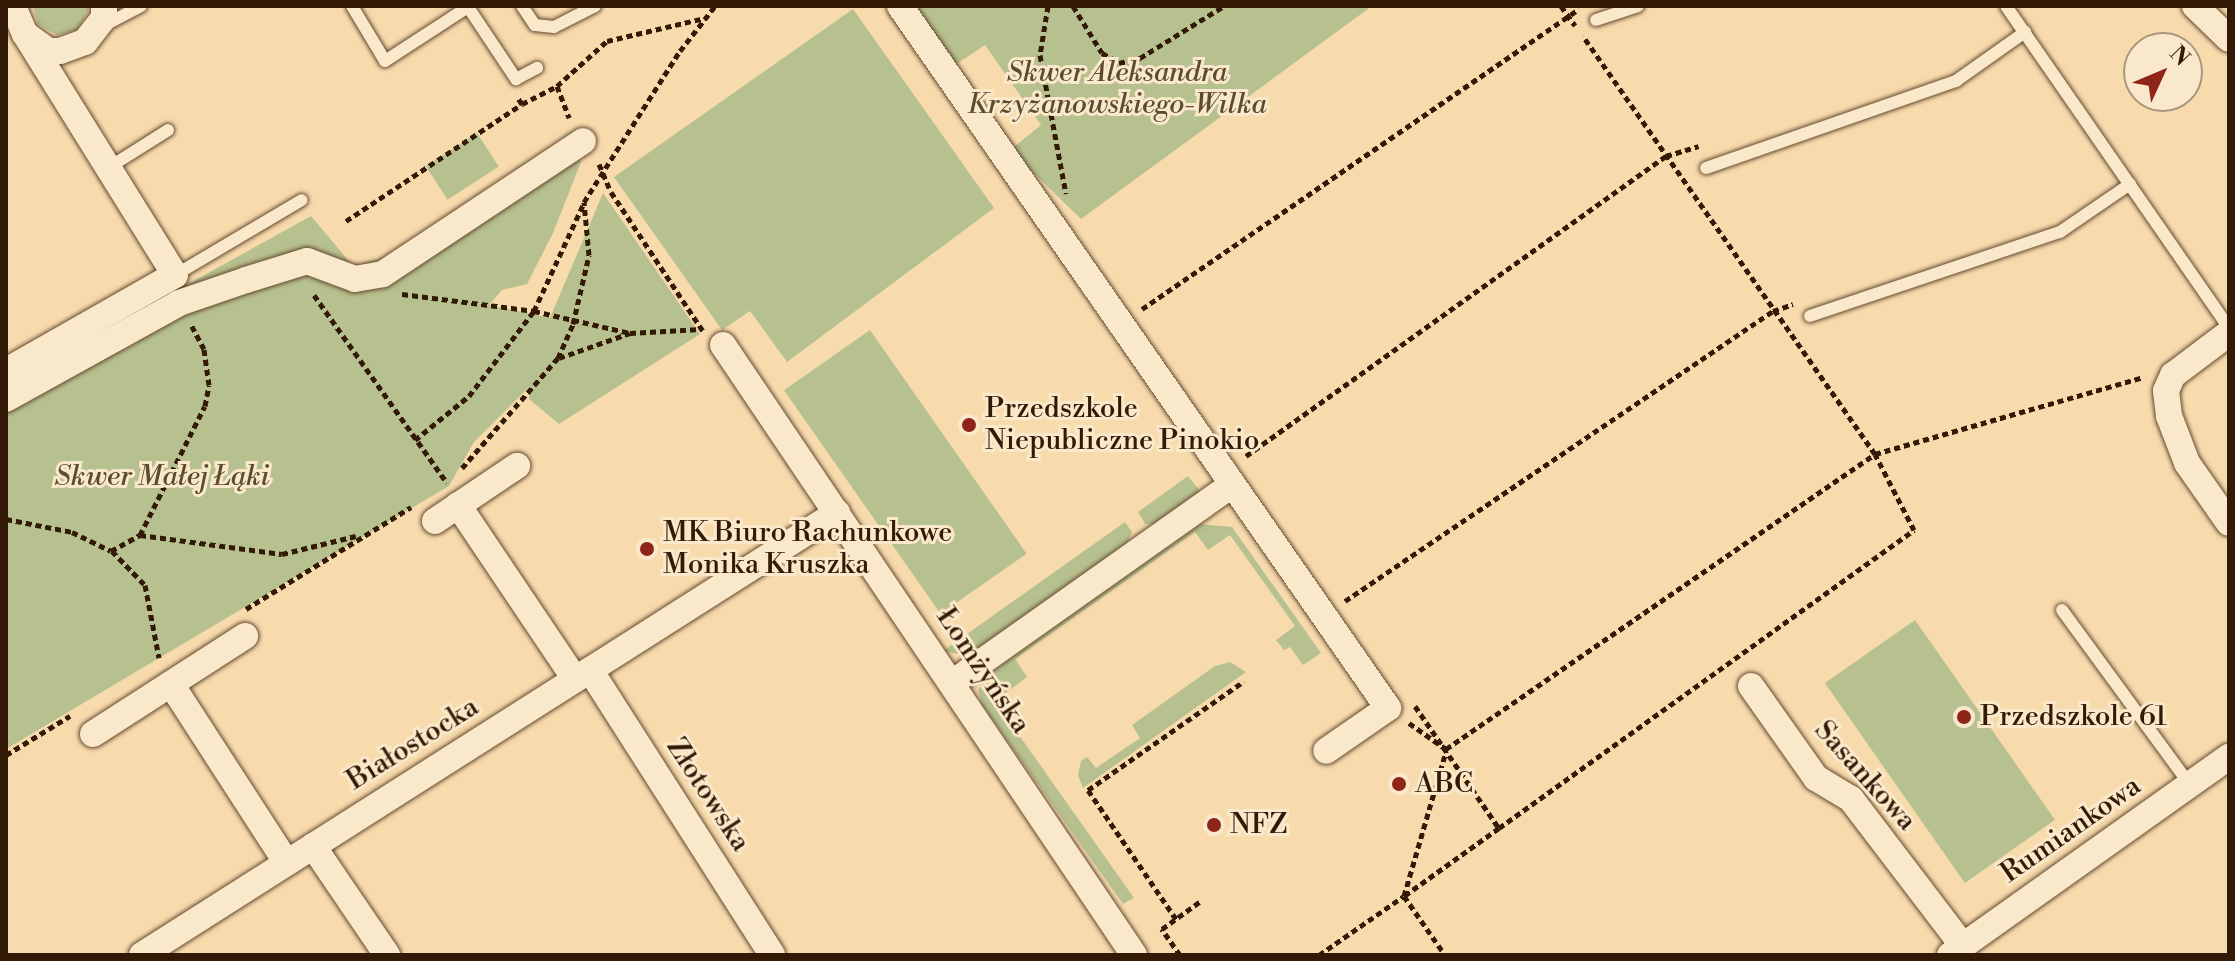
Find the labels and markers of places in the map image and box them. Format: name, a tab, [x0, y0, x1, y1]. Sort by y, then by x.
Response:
place label: Przedszkole Niepubliczne Pinokio	[985, 392, 1259, 458]
marker: Przedszkole Niepubliczne Pinokio	[960, 416, 978, 434]
place label: MK Biuro Rachunkowe Monika Kruszka	[663, 516, 952, 582]
marker: MK Biuro Rachunkowe Monika Kruszka	[638, 540, 656, 558]
place label: Przedszkole 61	[1980, 700, 2167, 734]
marker: Przedszkole 61	[1955, 708, 1973, 726]
place label: ABC	[1415, 767, 1473, 801]
marker: ABC	[1390, 775, 1408, 793]
place label: NFZ	[1230, 808, 1287, 842]
marker: NFZ	[1205, 816, 1223, 834]

